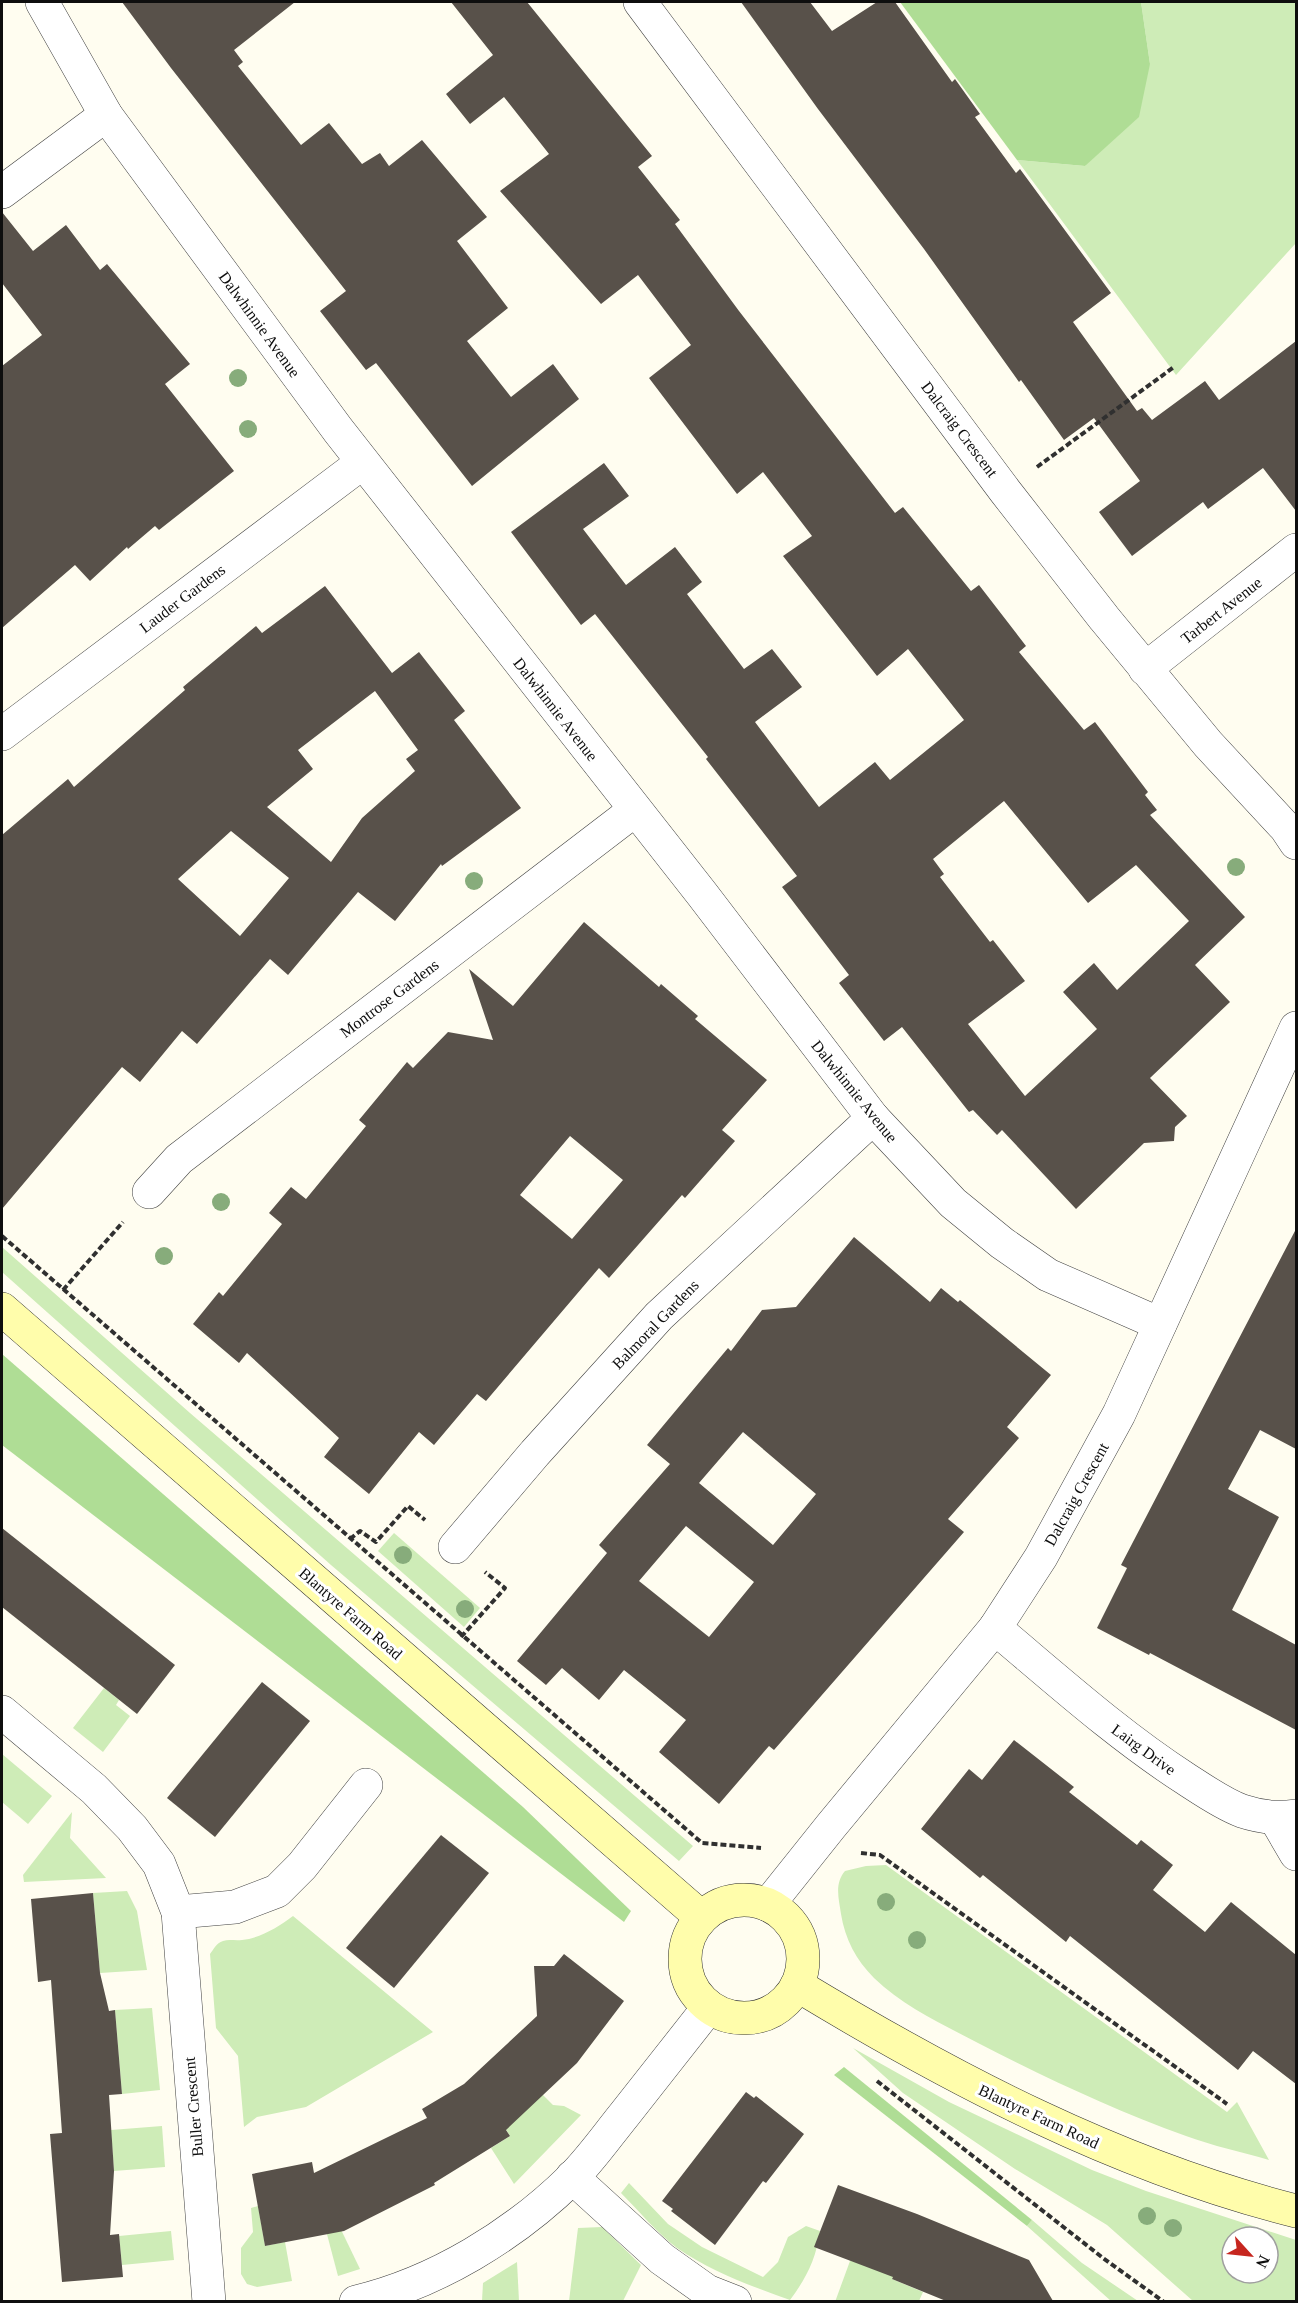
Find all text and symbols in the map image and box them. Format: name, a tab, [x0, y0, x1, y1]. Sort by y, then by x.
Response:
street label: Dalwhinnie Avenue	[216, 268, 304, 380]
street label: Dalcraig Crescent	[917, 378, 1001, 481]
street label: Lauder Gardens	[136, 561, 228, 636]
street label: Tarbert Avenue	[1178, 574, 1265, 647]
street label: Dalwhinnie Avenue	[510, 654, 601, 764]
street label: Montrose Gardens	[337, 956, 442, 1041]
street label: Dalwhinnie Avenue	[808, 1037, 901, 1146]
street label: Balmoral Gardens	[609, 1276, 702, 1372]
street label: Dalcraig Crescent	[1041, 1439, 1113, 1549]
street label: Blantyre Farm Road	[295, 1564, 406, 1663]
street label: Lairg Drive	[1108, 1721, 1179, 1779]
street label: Buller Crescent	[181, 2056, 206, 2157]
street label: Blantyre Farm Road	[976, 2081, 1102, 2153]
north arrow	[1220, 2225, 1280, 2285]
text: N	[1253, 2253, 1273, 2271]

